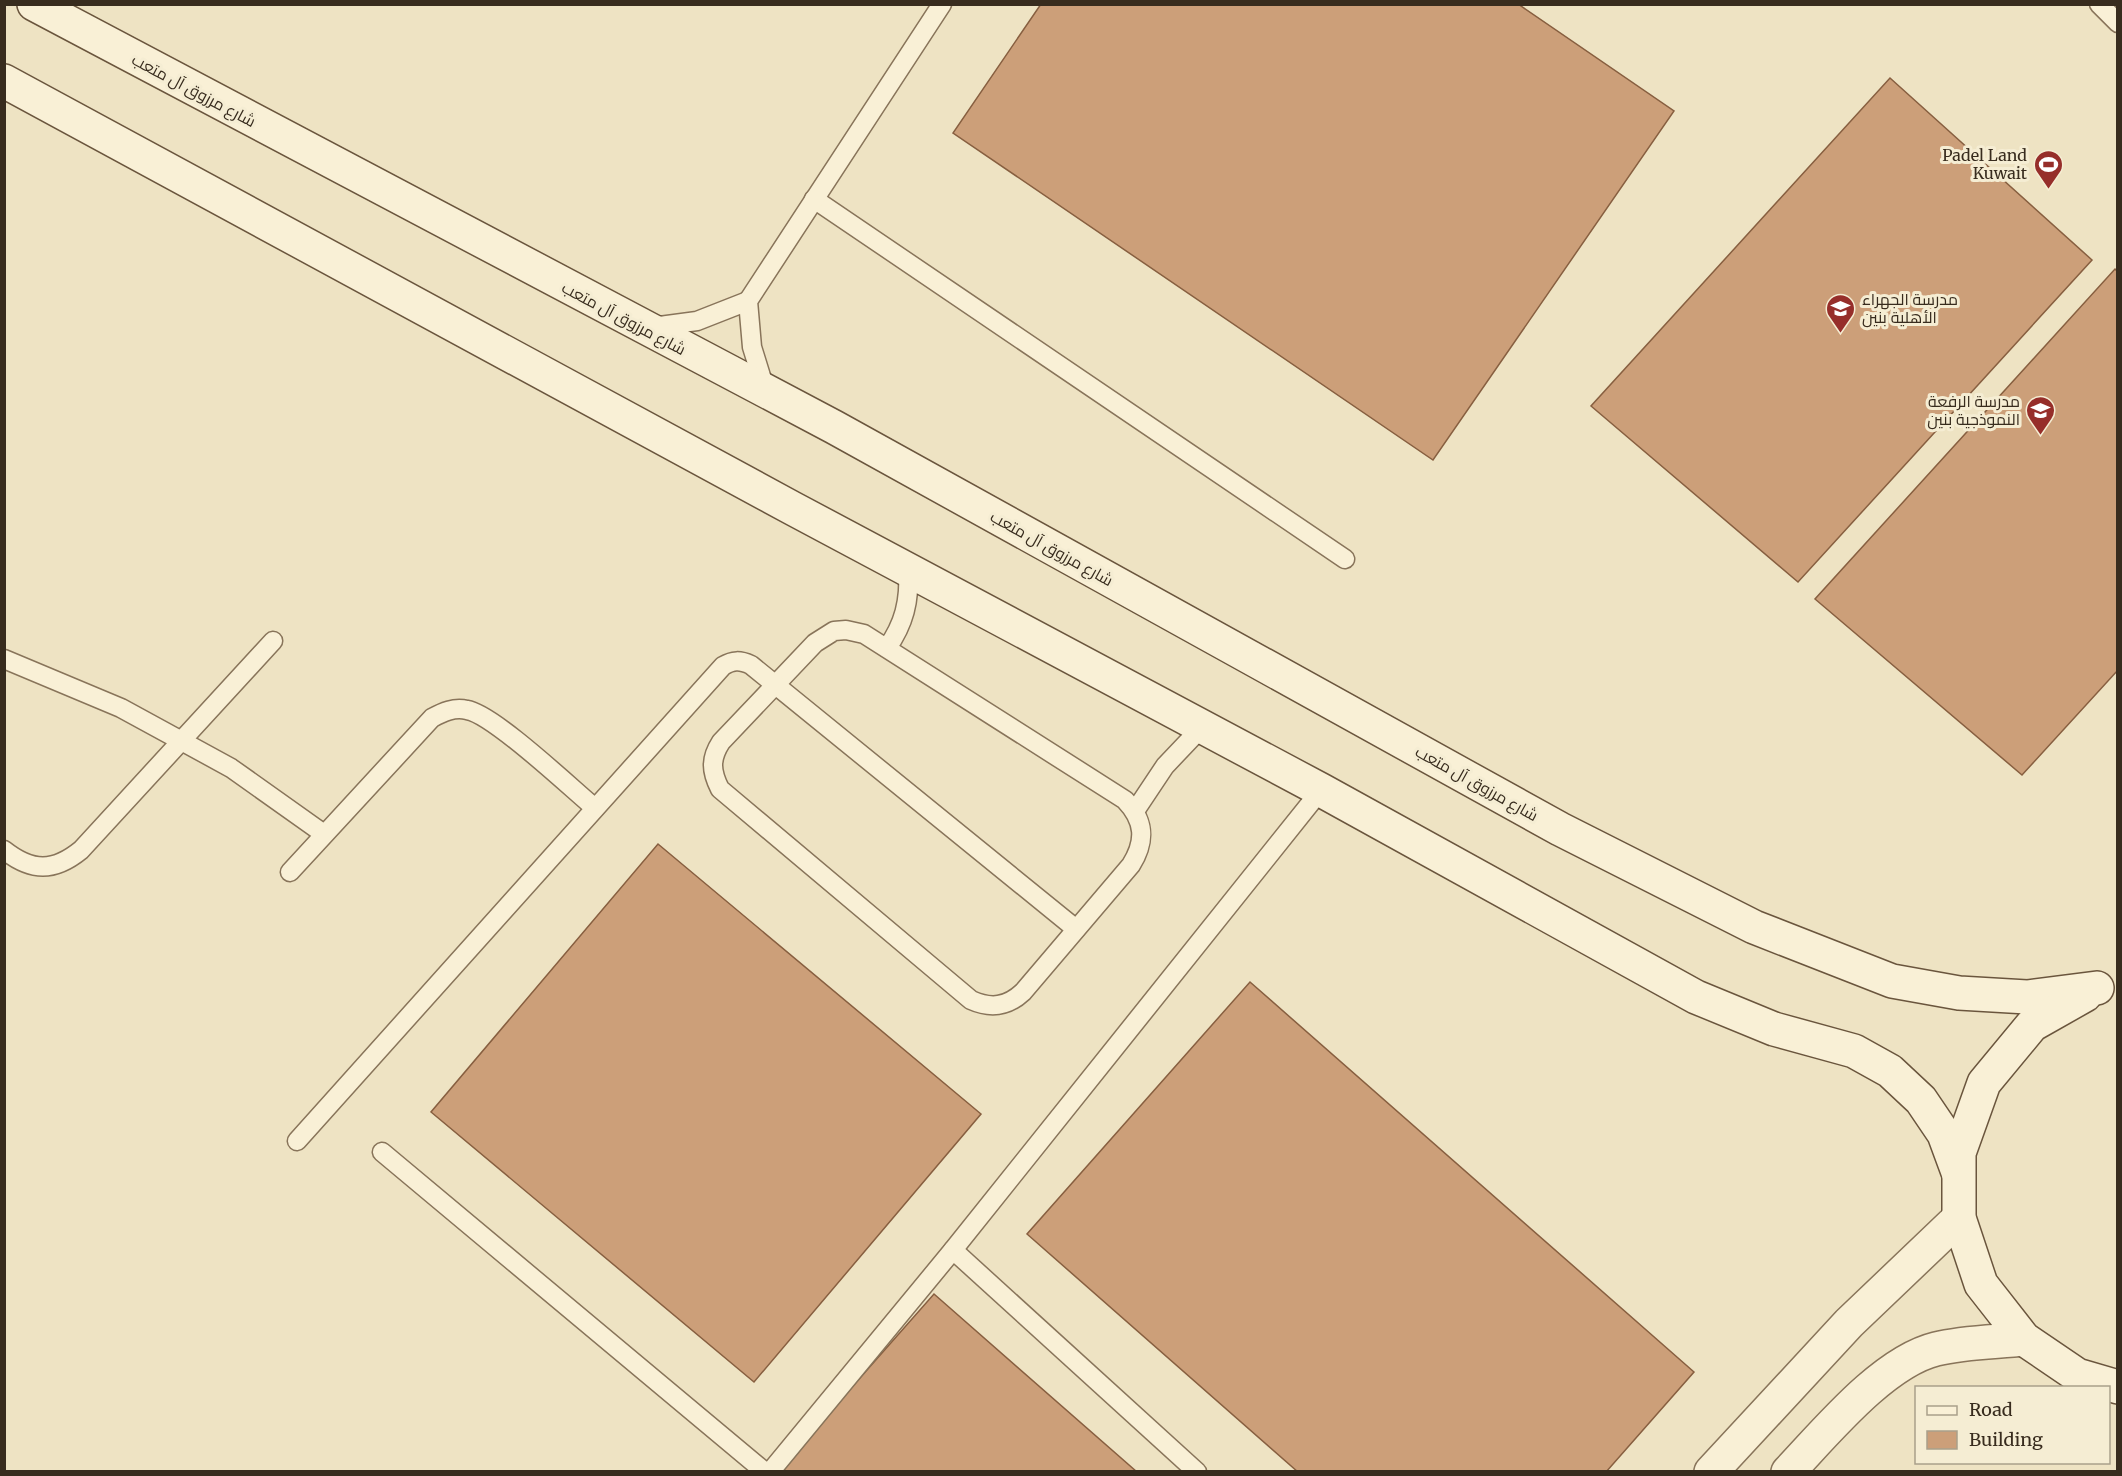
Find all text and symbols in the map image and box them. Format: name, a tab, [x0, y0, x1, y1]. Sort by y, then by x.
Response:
street label: شارع مرزوق آل متعب	[128, 49, 259, 133]
place label: Padel Land Kuwait	[1942, 145, 2028, 183]
sports icon: Padel Land Kuwait	[2032, 148, 2064, 190]
street label: شارع مرزوق آل متعب	[558, 277, 689, 361]
place label: مدرسة الجهراء الأهلية بنين	[1862, 289, 1958, 328]
school or university icon: مدرسة الجهراء الأهلية بنين	[1825, 292, 1857, 334]
place label: مدرسة الرفعة النموذجية بنين	[1927, 391, 2020, 430]
school or university icon: مدرسة الرفعة النموذجية بنين	[2025, 394, 2057, 436]
street label: شارع مرزوق آل متعب	[986, 506, 1117, 592]
street label: شارع مرزوق آل متعب	[1411, 741, 1542, 827]
legend	[1915, 1386, 2110, 1464]
text: Road	[1969, 1398, 2013, 1421]
text: Building	[1969, 1428, 2043, 1451]

